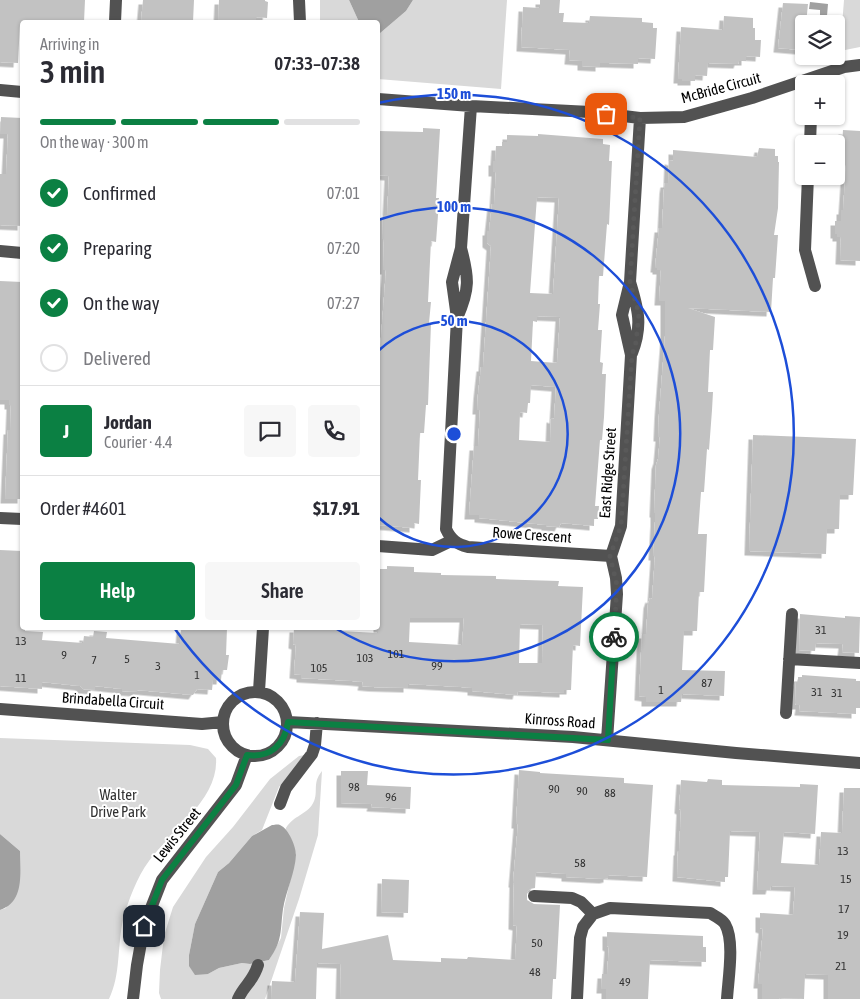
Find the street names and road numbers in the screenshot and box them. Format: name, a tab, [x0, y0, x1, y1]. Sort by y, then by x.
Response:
street label: McBride Circuit	[679, 69, 763, 106]
street label: East Ridge Street	[596, 427, 619, 519]
street label: Rowe Crescent	[492, 523, 572, 546]
street label: Brindabella Circuit	[61, 688, 165, 713]
street label: Kinross Road	[524, 710, 596, 731]
street label: Lewis Street	[150, 804, 204, 865]

